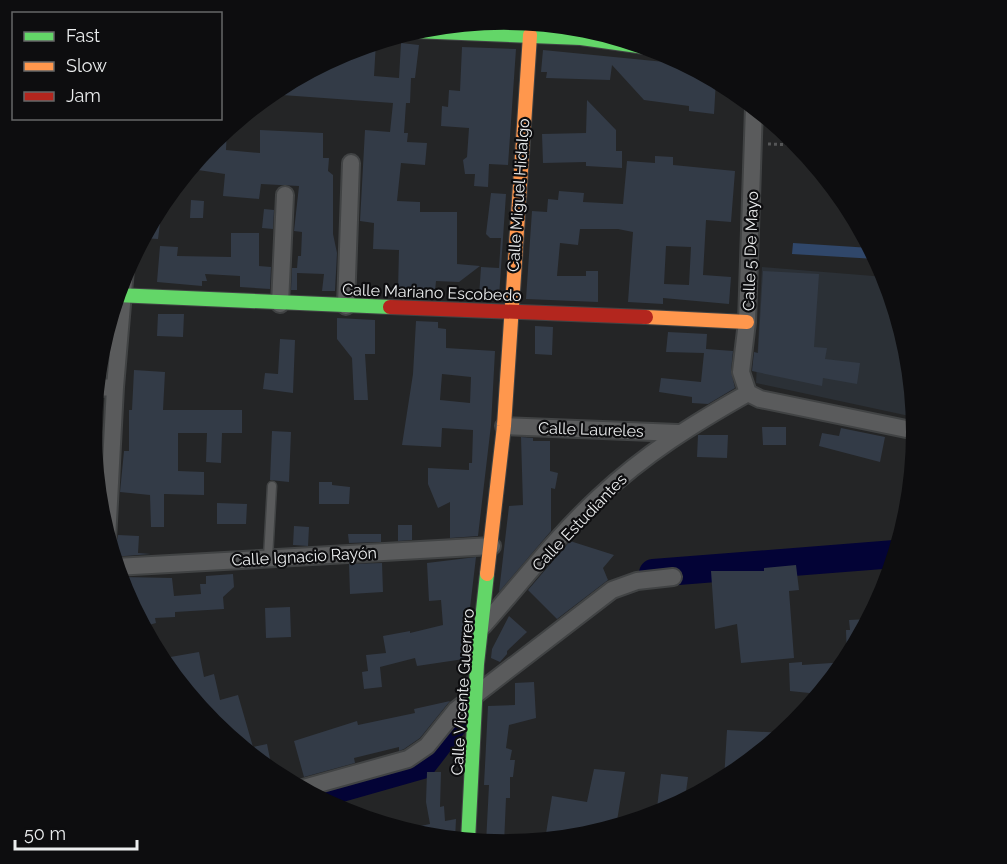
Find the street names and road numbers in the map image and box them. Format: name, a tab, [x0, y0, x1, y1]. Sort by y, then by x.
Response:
street label: Calle Miguel Hidalgo	[504, 118, 533, 272]
street label: Calle 5 De Mayo	[739, 191, 762, 311]
street label: Calle Mariano Escobedo	[342, 280, 522, 305]
street label: Calle Laureles	[538, 418, 644, 441]
street label: Calle Estudiantes	[528, 470, 631, 575]
street label: Calle Ignacio Rayón	[231, 543, 377, 570]
street label: Calle Vicente Guerrero	[447, 608, 478, 776]

